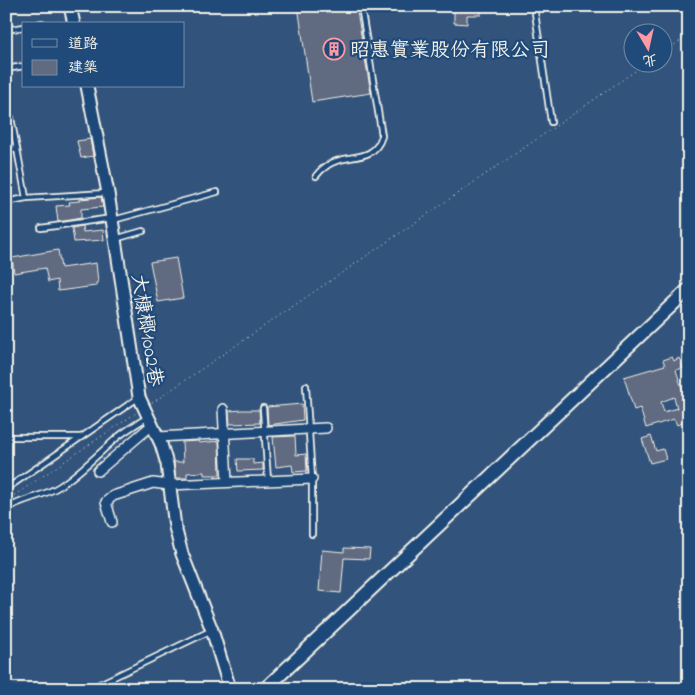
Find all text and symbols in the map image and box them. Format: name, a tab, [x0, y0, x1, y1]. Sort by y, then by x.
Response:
legend	[22, 22, 185, 88]
north arrow	[622, 22, 672, 72]
text: 道路	[68, 33, 98, 55]
building icon: 昭惠實業股份有限公司	[322, 37, 346, 61]
place label: 昭惠實業股份有限公司	[350, 37, 550, 66]
text: 北	[641, 48, 658, 71]
text: 建築	[68, 57, 98, 79]
street label: 大槺榔1002巷	[122, 272, 169, 390]

